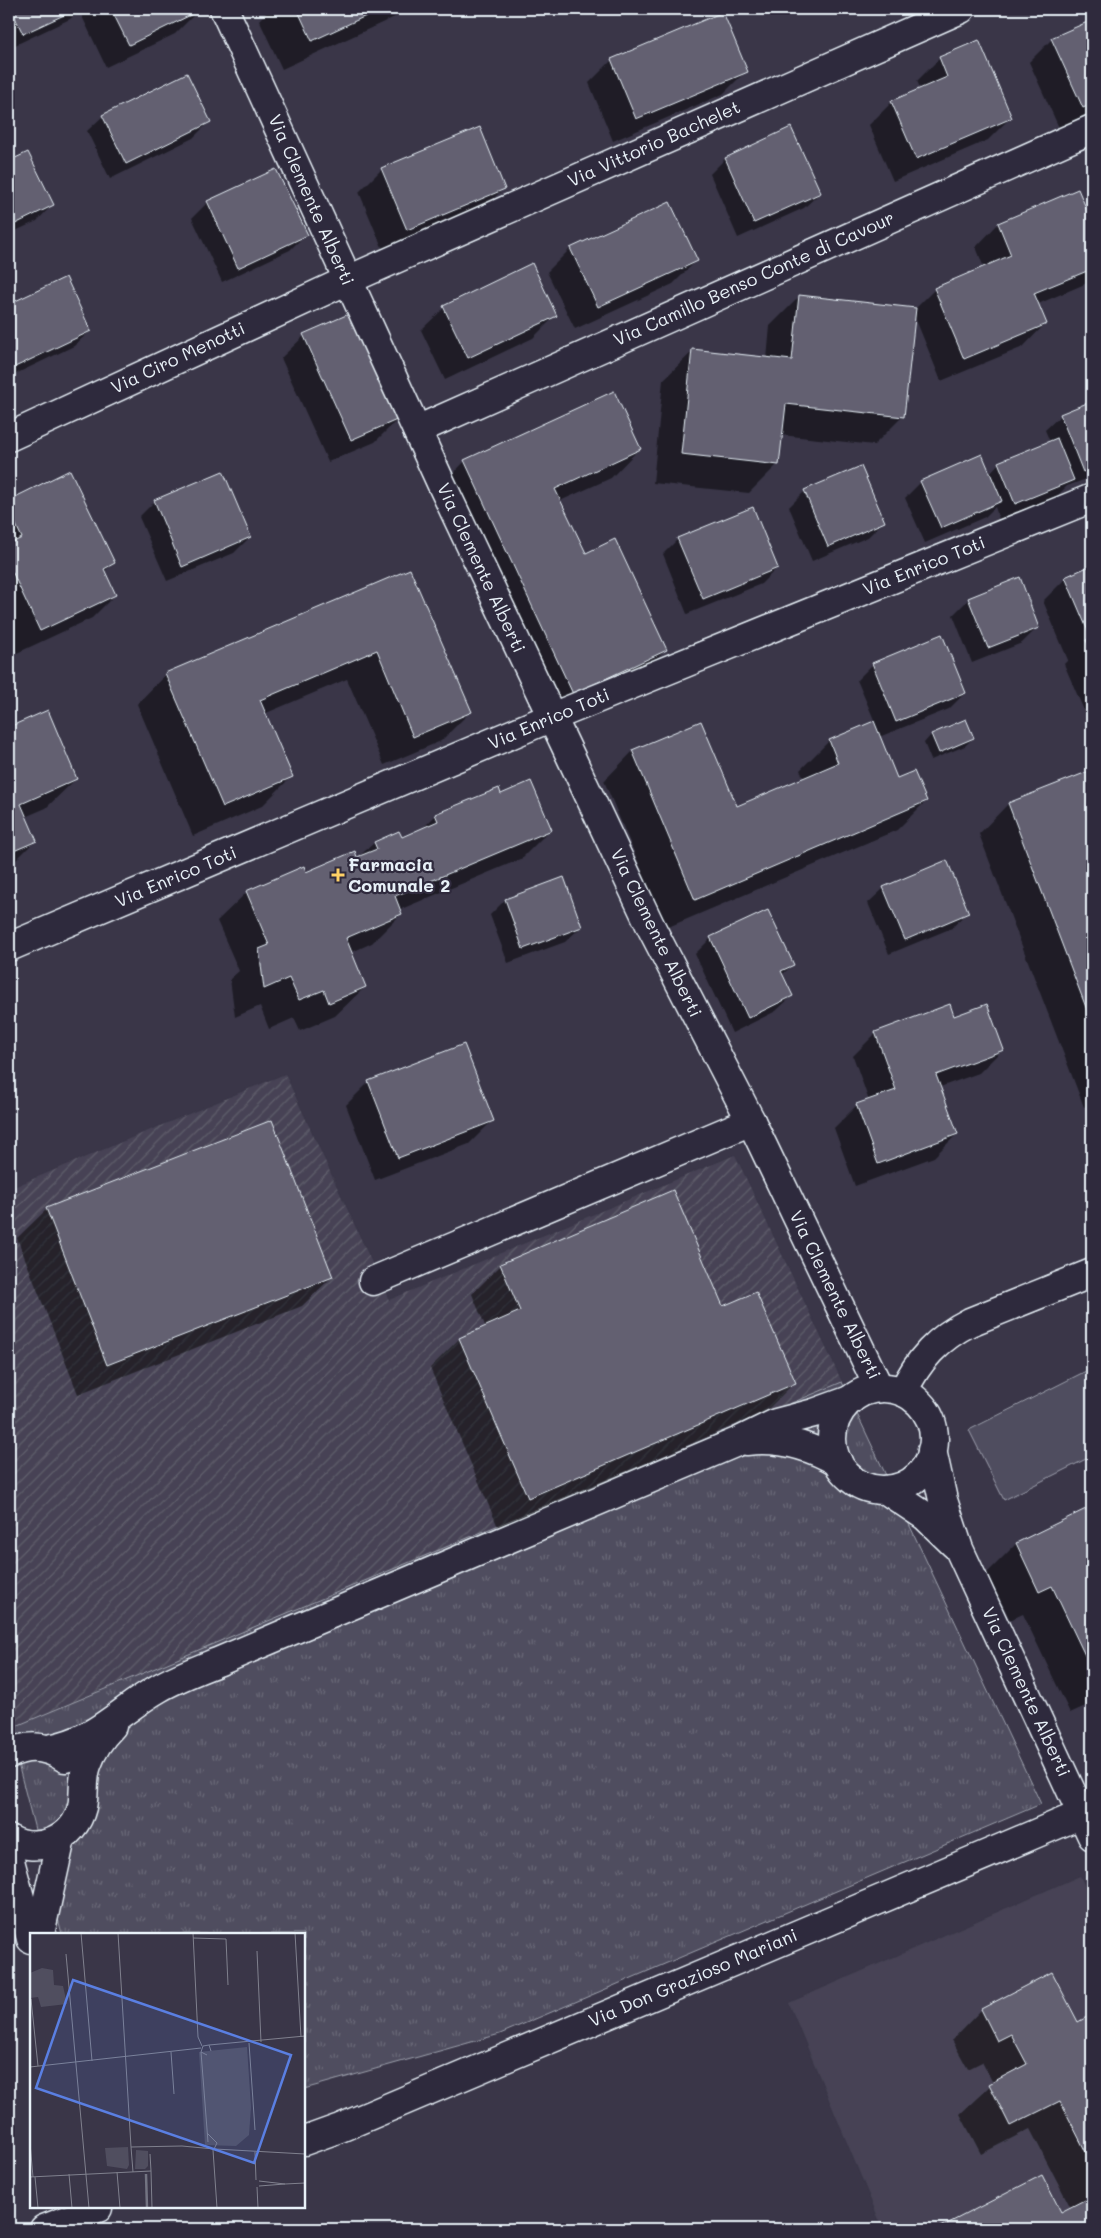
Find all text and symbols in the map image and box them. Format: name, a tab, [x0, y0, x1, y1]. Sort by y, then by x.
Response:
street label: Via Vittorio Bachelet	[564, 94, 744, 192]
street label: Via Clemente Alberti	[263, 110, 360, 289]
street label: Via Camillo Benso Conte di Cavour	[609, 205, 898, 351]
street label: Via Ciro Menotti	[107, 315, 249, 399]
street label: Via Clemente Alberti	[432, 479, 532, 656]
street label: Via Enrico Toti	[859, 530, 988, 601]
street label: Via Enrico Toti	[484, 682, 613, 755]
street label: Via Enrico Toti	[111, 840, 240, 913]
street label: Via Clemente Alberti	[606, 844, 708, 1021]
place label: Farmacia Comunale 2	[348, 852, 450, 897]
marker: Farmacia Comunale 2	[332, 869, 344, 881]
street label: Via Clemente Alberti	[785, 1206, 887, 1383]
street label: Via Clemente Alberti	[977, 1603, 1077, 1780]
street label: Via Don Grazioso Mariani	[585, 1922, 801, 2032]
inset map	[30, 1933, 305, 2208]

